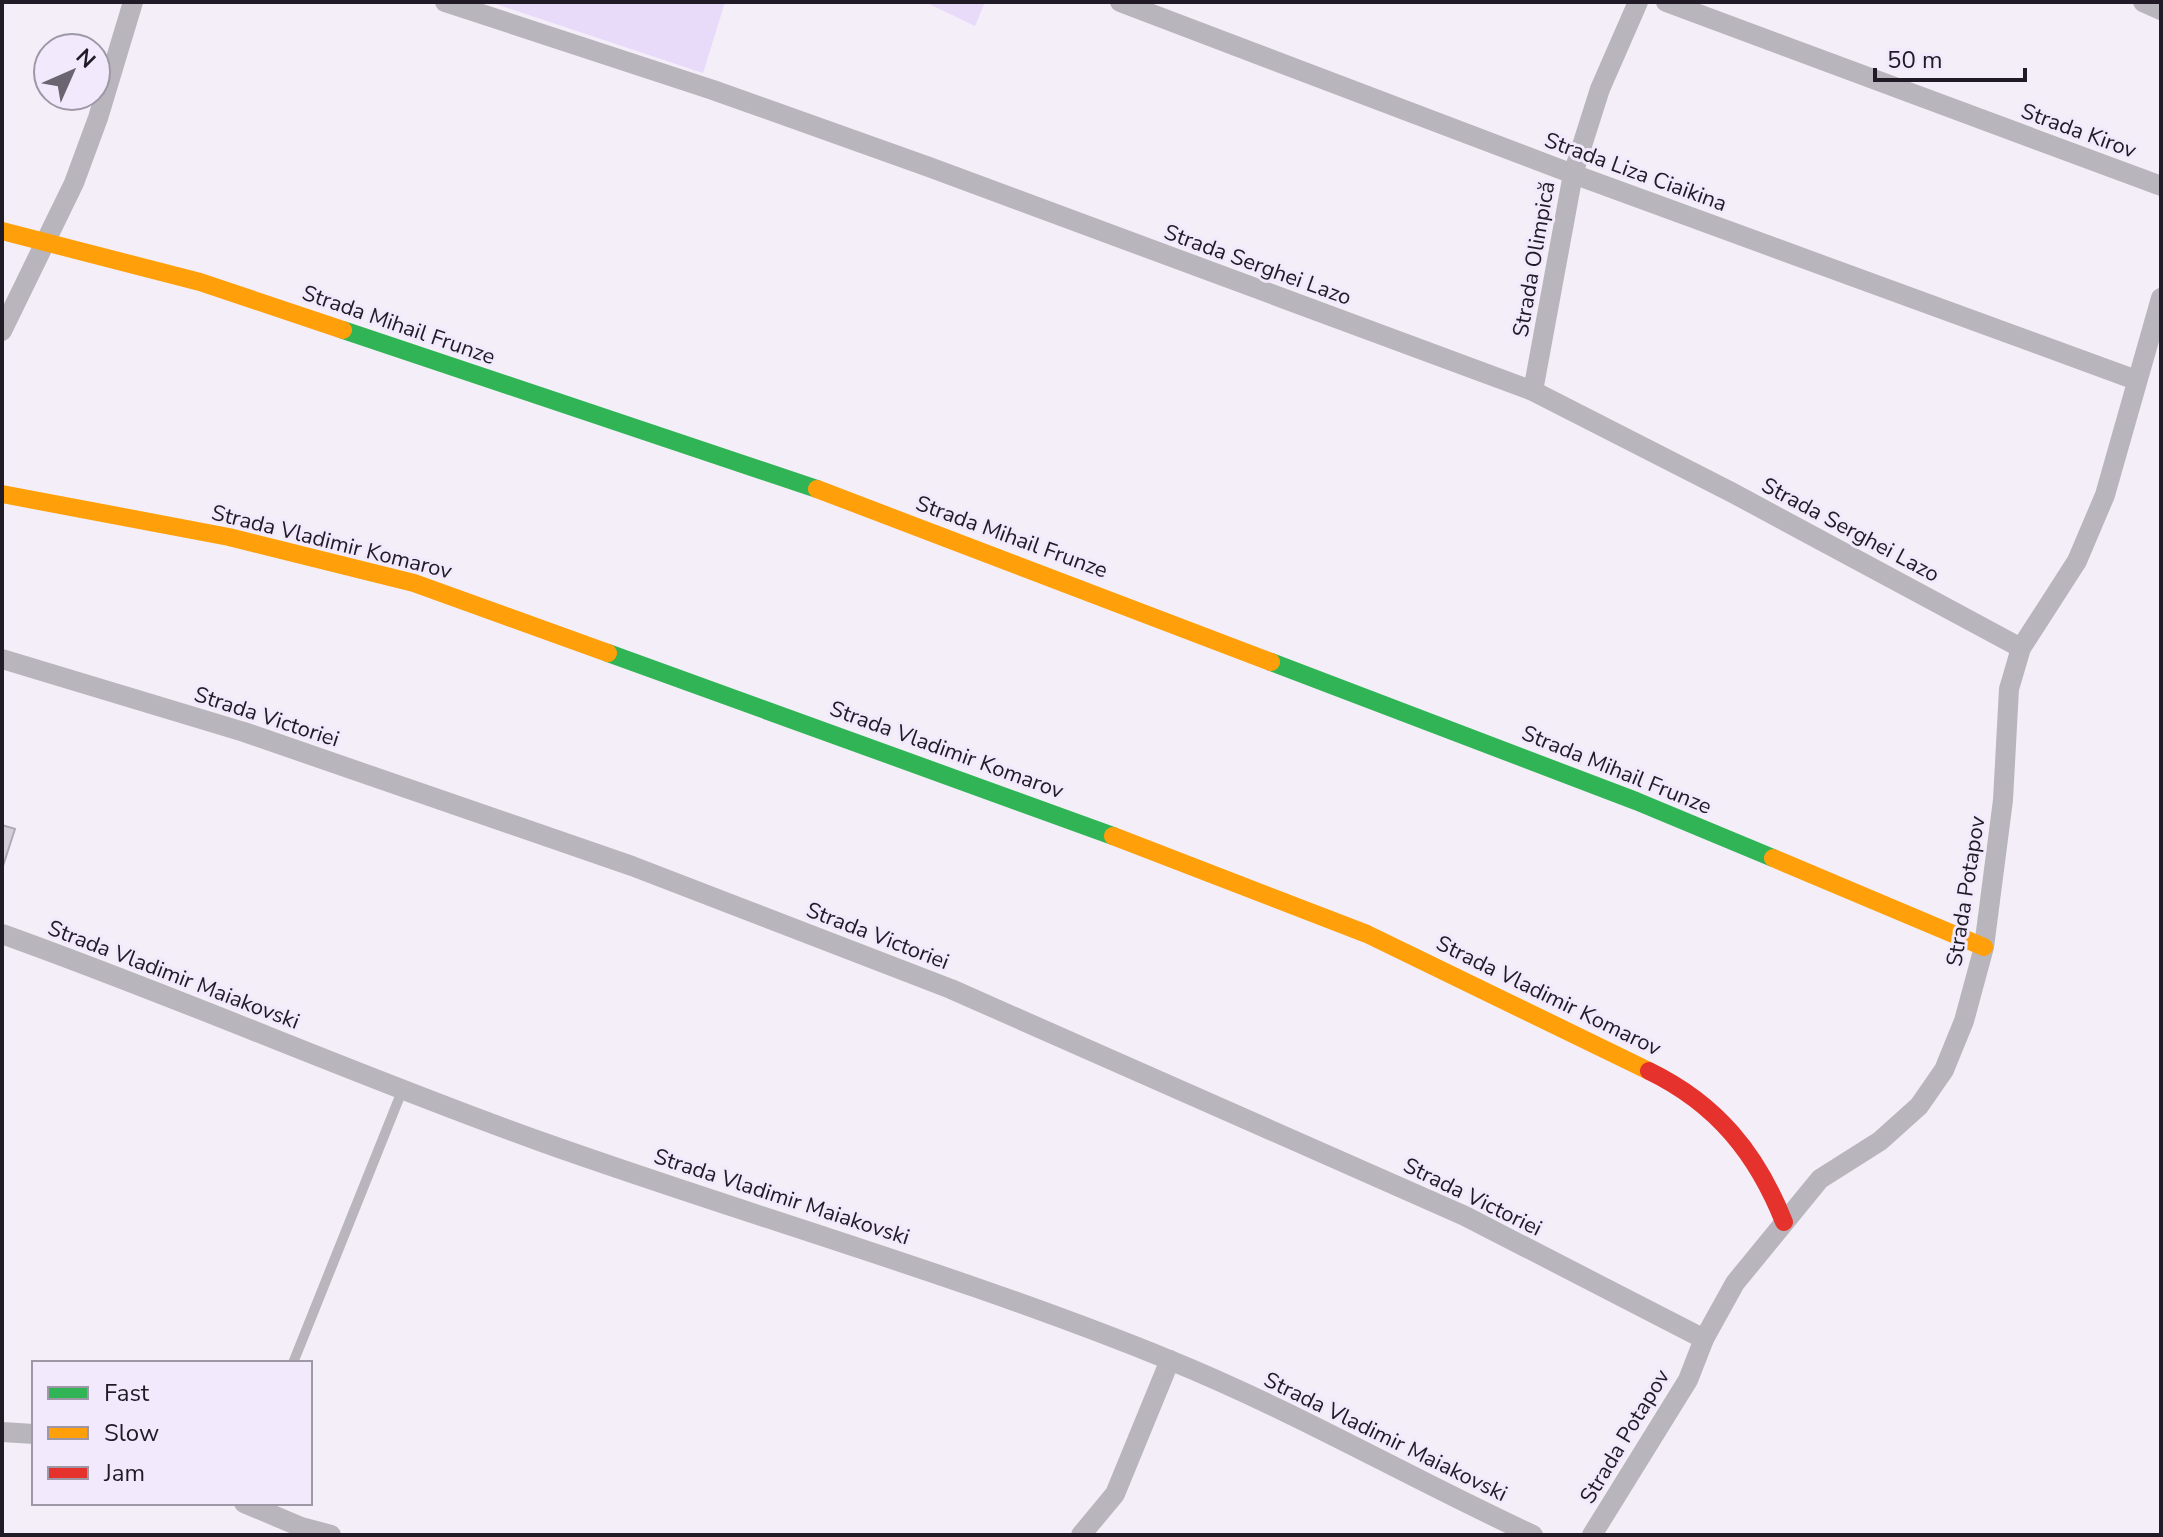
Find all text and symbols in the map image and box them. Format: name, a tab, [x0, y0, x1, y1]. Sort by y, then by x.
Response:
north arrow	[32, 32, 112, 112]
scale bar	[1875, 32, 2025, 82]
text: N	[69, 42, 102, 75]
text: 50 m	[1887, 44, 1943, 76]
street label: Strada Kirov	[2017, 96, 2141, 166]
street label: Strada Liza Ciaikina	[1540, 125, 1731, 219]
street label: Strada Olimpică	[1506, 179, 1562, 339]
street label: Strada Serghei Lazo	[1160, 217, 1356, 313]
street label: Strada Mihail Frunze	[298, 278, 499, 372]
street label: Strada Serghei Lazo	[1756, 470, 1945, 589]
street label: Strada Mihail Frunze	[911, 488, 1112, 586]
street label: Strada Vladimir Komarov	[208, 498, 456, 587]
street label: Strada Victoriei	[190, 679, 343, 755]
street label: Strada Vladimir Komarov	[826, 694, 1068, 806]
street label: Strada Mihail Frunze	[1517, 718, 1716, 822]
street label: Strada Potapov	[1939, 813, 1993, 969]
street label: Strada Victoriei	[802, 895, 953, 977]
street label: Strada Vladimir Maiakovski	[43, 913, 304, 1037]
street label: Strada Vladimir Komarov	[1431, 928, 1667, 1064]
street label: Strada Vladimir Maiakovski	[650, 1141, 913, 1253]
street label: Strada Victoriei	[1398, 1150, 1547, 1243]
legend	[32, 1361, 312, 1505]
street label: Strada Potapov	[1573, 1363, 1677, 1509]
street label: Strada Vladimir Maiakovski	[1259, 1365, 1512, 1509]
text: Fast	[104, 1377, 150, 1409]
text: Slow	[104, 1417, 159, 1449]
text: Jam	[103, 1457, 145, 1489]

